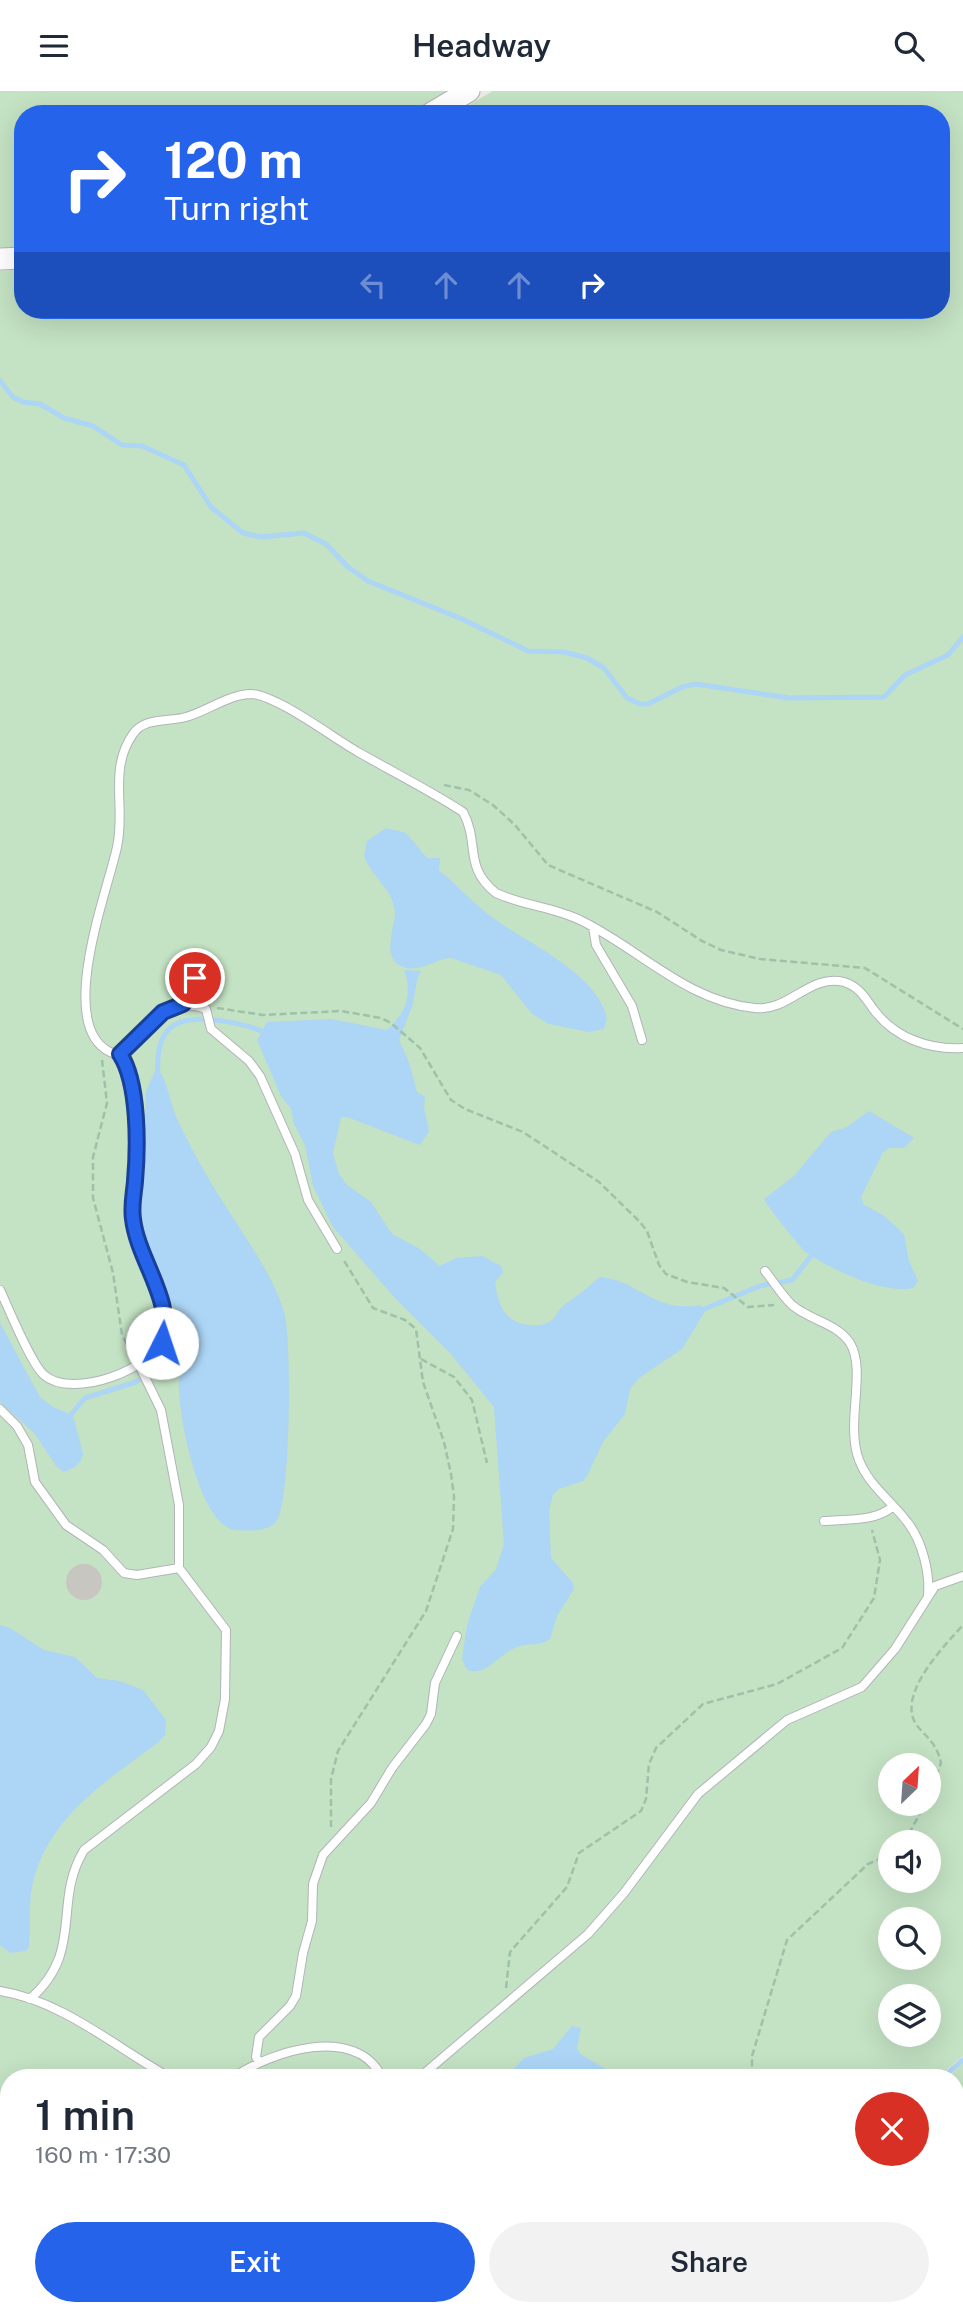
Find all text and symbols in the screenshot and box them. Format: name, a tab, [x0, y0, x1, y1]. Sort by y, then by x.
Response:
icon: menu	[35, 27, 73, 65]
text: Headway	[412, 27, 551, 64]
icon: search	[890, 27, 928, 65]
text: 120 m	[164, 131, 303, 189]
icon: right	[49, 133, 140, 224]
text: Turn right	[164, 190, 309, 227]
icon: left	[354, 266, 392, 304]
icon: ahead	[427, 266, 465, 304]
icon: ahead	[500, 266, 538, 304]
icon: right	[573, 266, 611, 304]
pin	[165, 948, 225, 1008]
icon: arrive	[176, 959, 214, 997]
position arrow	[125, 1306, 199, 1380]
north arrow	[878, 1753, 942, 1817]
map controls	[878, 1753, 941, 2047]
button: sound	[878, 1830, 941, 1893]
button: search	[878, 1907, 941, 1970]
button: layers	[878, 1984, 941, 2047]
text: 1 min	[35, 2090, 135, 2139]
button: close	[855, 2092, 929, 2166]
text: 160 m · 17:30	[35, 2141, 171, 2168]
button: Exit	[35, 2222, 475, 2302]
button: Share	[489, 2222, 929, 2302]

